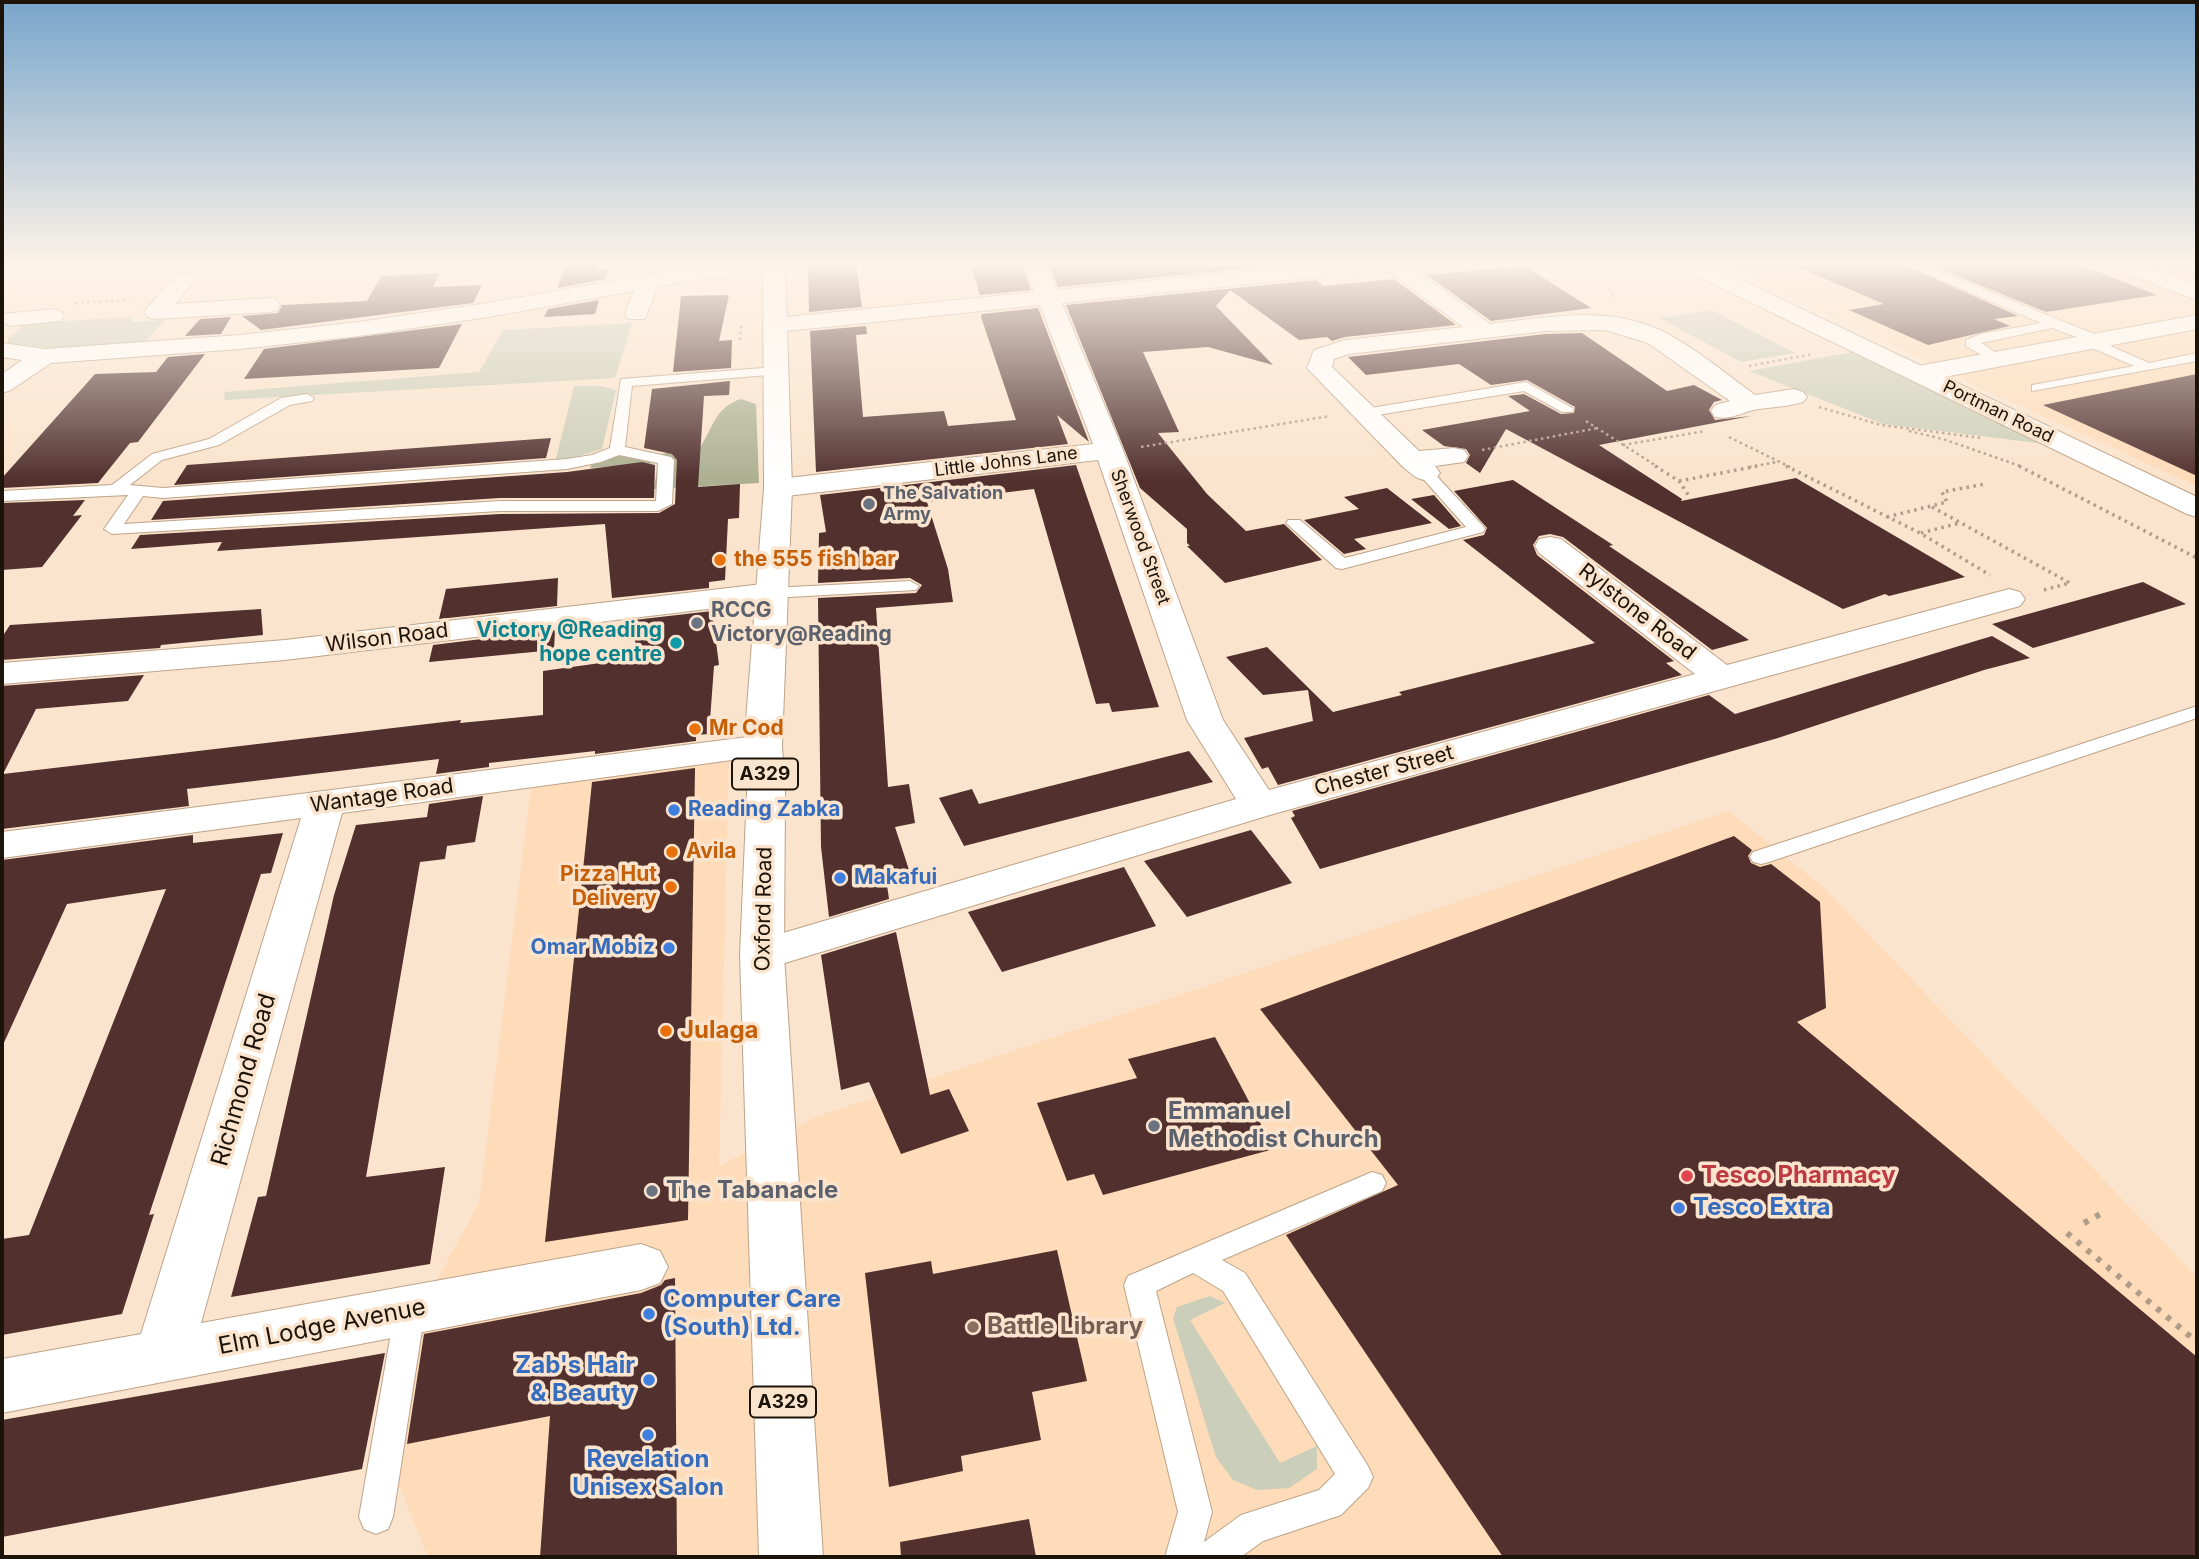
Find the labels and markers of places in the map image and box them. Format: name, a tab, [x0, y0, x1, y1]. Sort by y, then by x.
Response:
place label: The Salvation Army	[883, 483, 1003, 526]
marker: The Salvation Army	[861, 496, 877, 512]
place label: the 555 fish bar	[734, 547, 896, 573]
marker: the 555 fish bar	[712, 552, 728, 568]
place label: RCCG Victory@Reading	[711, 598, 892, 648]
marker: RCCG Victory@Reading	[689, 615, 705, 631]
place label: Victory @Reading hope centre	[476, 618, 662, 668]
marker: Victory @Reading hope centre	[668, 635, 684, 651]
place label: Mr Cod	[709, 716, 784, 742]
marker: Mr Cod	[687, 721, 703, 737]
place label: Reading Zabka	[688, 797, 840, 823]
marker: Reading Zabka	[666, 802, 682, 818]
place label: Avila	[686, 839, 736, 865]
marker: Avila	[664, 844, 680, 860]
place label: Pizza Hut Delivery	[560, 862, 657, 912]
place label: Makafui	[854, 865, 937, 891]
marker: Makafui	[832, 870, 848, 886]
marker: Pizza Hut Delivery	[663, 879, 679, 895]
place label: Omar Mobiz	[531, 935, 655, 961]
marker: Omar Mobiz	[661, 940, 677, 956]
place label: Julaga	[680, 1017, 759, 1045]
marker: Julaga	[658, 1023, 674, 1039]
place label: Emmanuel Methodist Church	[1168, 1098, 1379, 1154]
marker: Emmanuel Methodist Church	[1146, 1118, 1162, 1134]
place label: Tesco Pharmacy	[1701, 1162, 1896, 1190]
marker: Tesco Pharmacy	[1679, 1168, 1695, 1184]
place label: The Tabanacle	[666, 1177, 838, 1205]
marker: The Tabanacle	[644, 1183, 660, 1199]
place label: Tesco Extra	[1693, 1194, 1830, 1222]
marker: Tesco Extra	[1671, 1200, 1687, 1216]
place label: Computer Care (South) Ltd.	[663, 1286, 841, 1342]
marker: Computer Care (South) Ltd.	[641, 1306, 657, 1322]
place label: Battle Library	[987, 1313, 1143, 1341]
marker: Battle Library	[965, 1319, 981, 1335]
place label: Zab's Hair & Beauty	[515, 1352, 635, 1408]
marker: Zab's Hair & Beauty	[641, 1372, 657, 1388]
marker: Revelation Unisex Salon	[640, 1427, 656, 1443]
place label: Revelation Unisex Salon	[572, 1446, 724, 1502]

